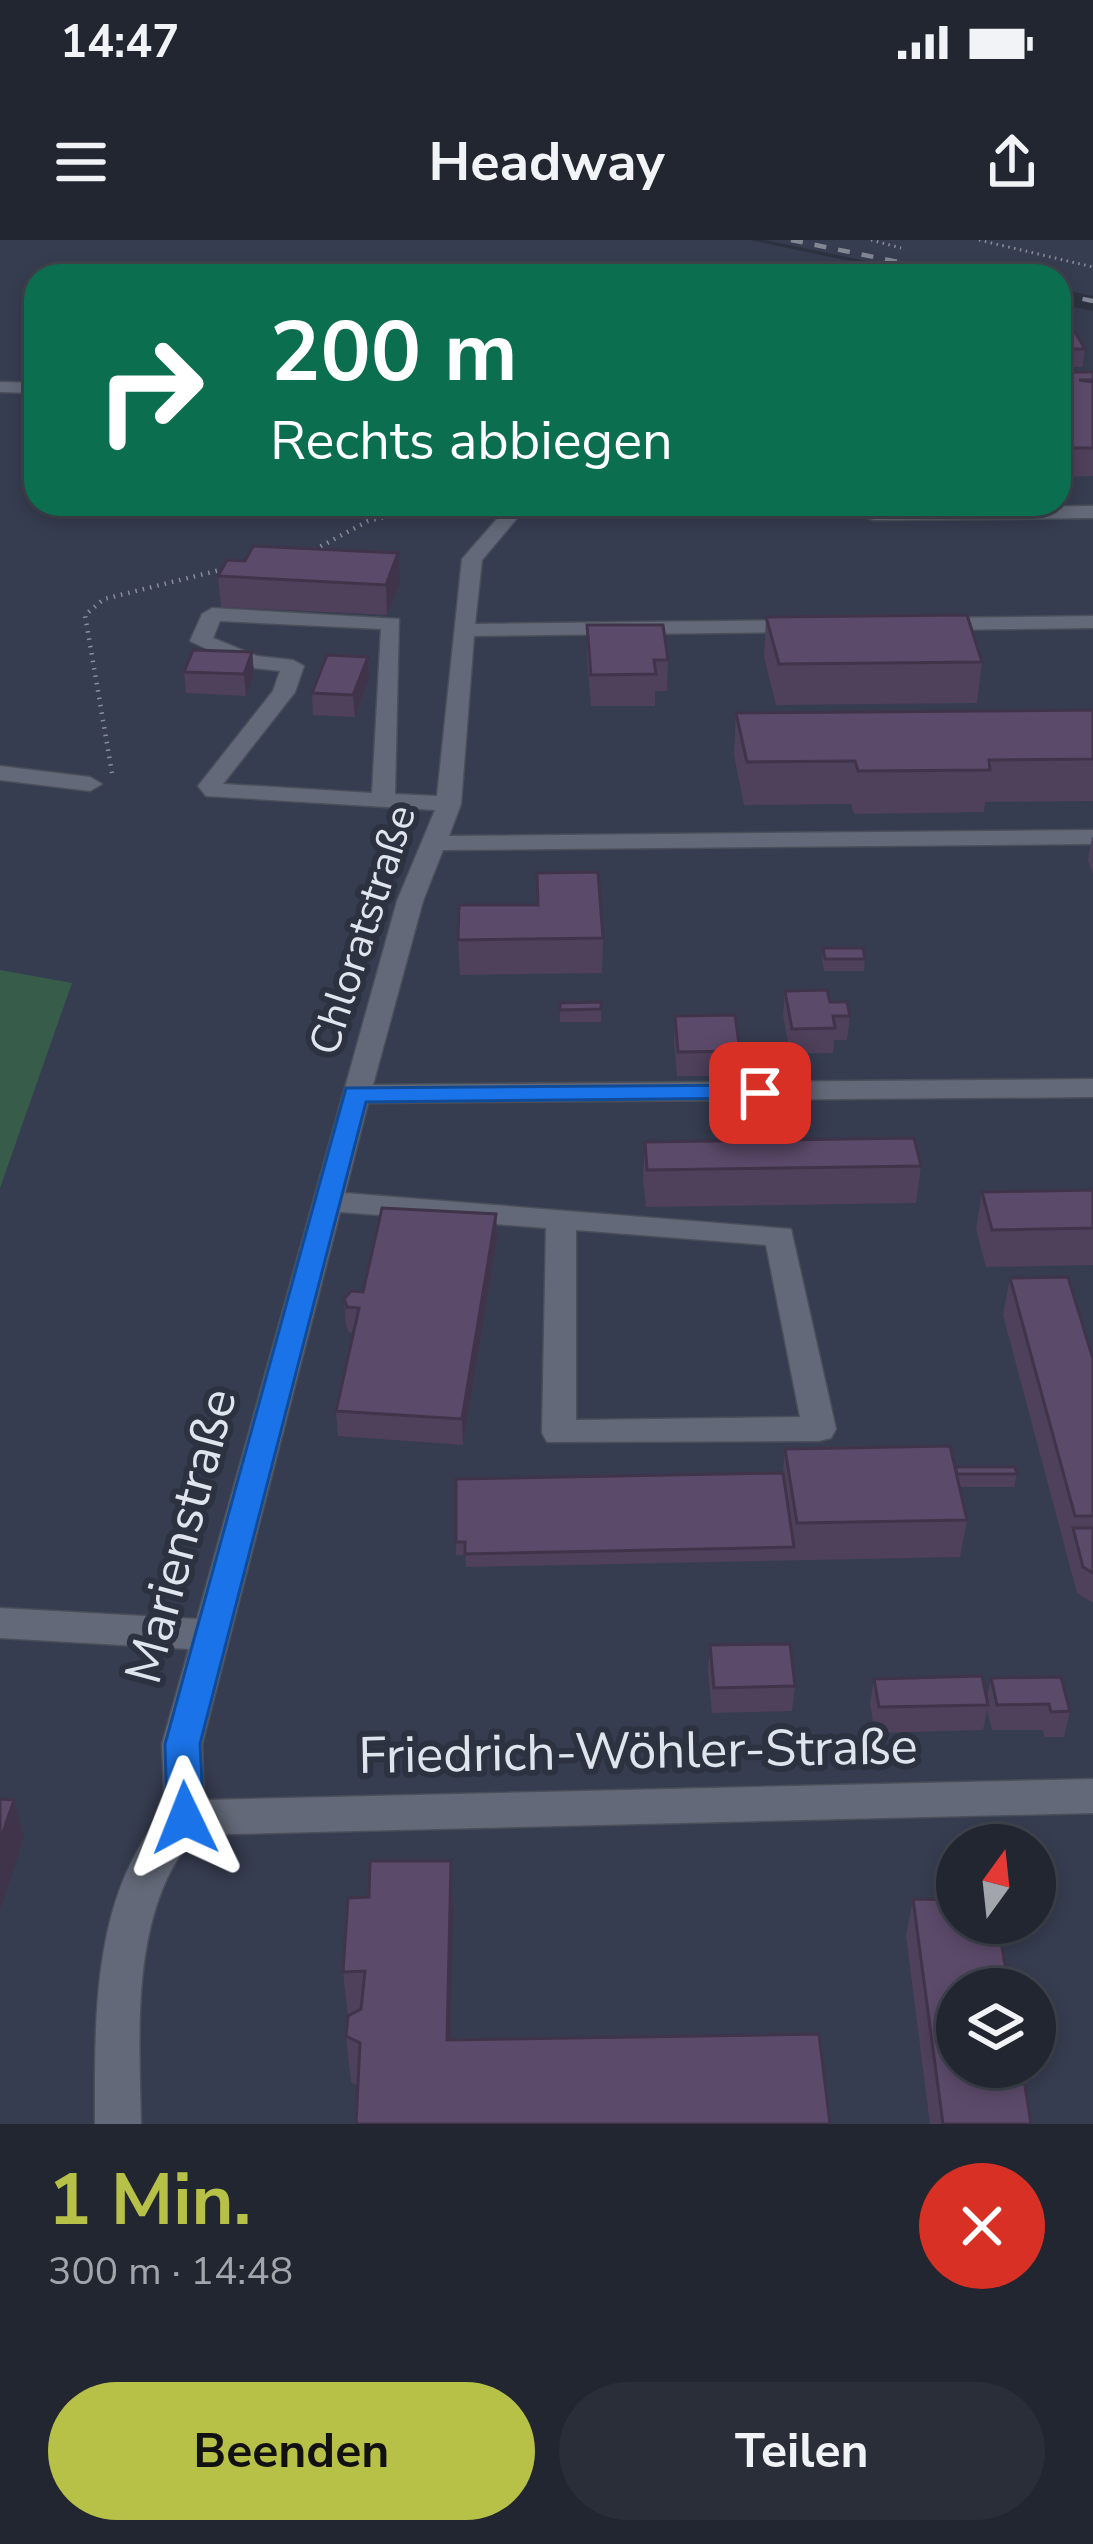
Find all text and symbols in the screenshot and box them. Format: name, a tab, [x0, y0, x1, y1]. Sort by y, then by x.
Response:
text: 14:47	[60, 12, 179, 73]
text: Headway	[428, 125, 665, 199]
icon: menu	[48, 129, 114, 195]
icon: share	[979, 129, 1045, 195]
text: 200 m	[270, 295, 518, 410]
icon: right	[72, 312, 228, 468]
text: Rechts abbiegen	[270, 404, 673, 478]
street label: Chloratstraße	[296, 798, 430, 1062]
pin	[709, 1042, 811, 1144]
icon: arrive	[727, 1060, 793, 1126]
street label: Marienstraße	[108, 1381, 254, 1691]
street label: Friedrich-Wöhler-Straße	[358, 1711, 918, 1791]
position arrow	[122, 1755, 248, 1881]
north arrow	[936, 1824, 1056, 1944]
map controls	[936, 1824, 1056, 2088]
button: layers	[936, 1968, 1056, 2088]
text: 1 Min.	[48, 2151, 251, 2249]
button: close	[919, 2163, 1045, 2289]
text: 300 m · 14:48	[48, 2245, 293, 2298]
button: Beenden	[48, 2382, 535, 2520]
button: Teilen	[559, 2382, 1045, 2520]

